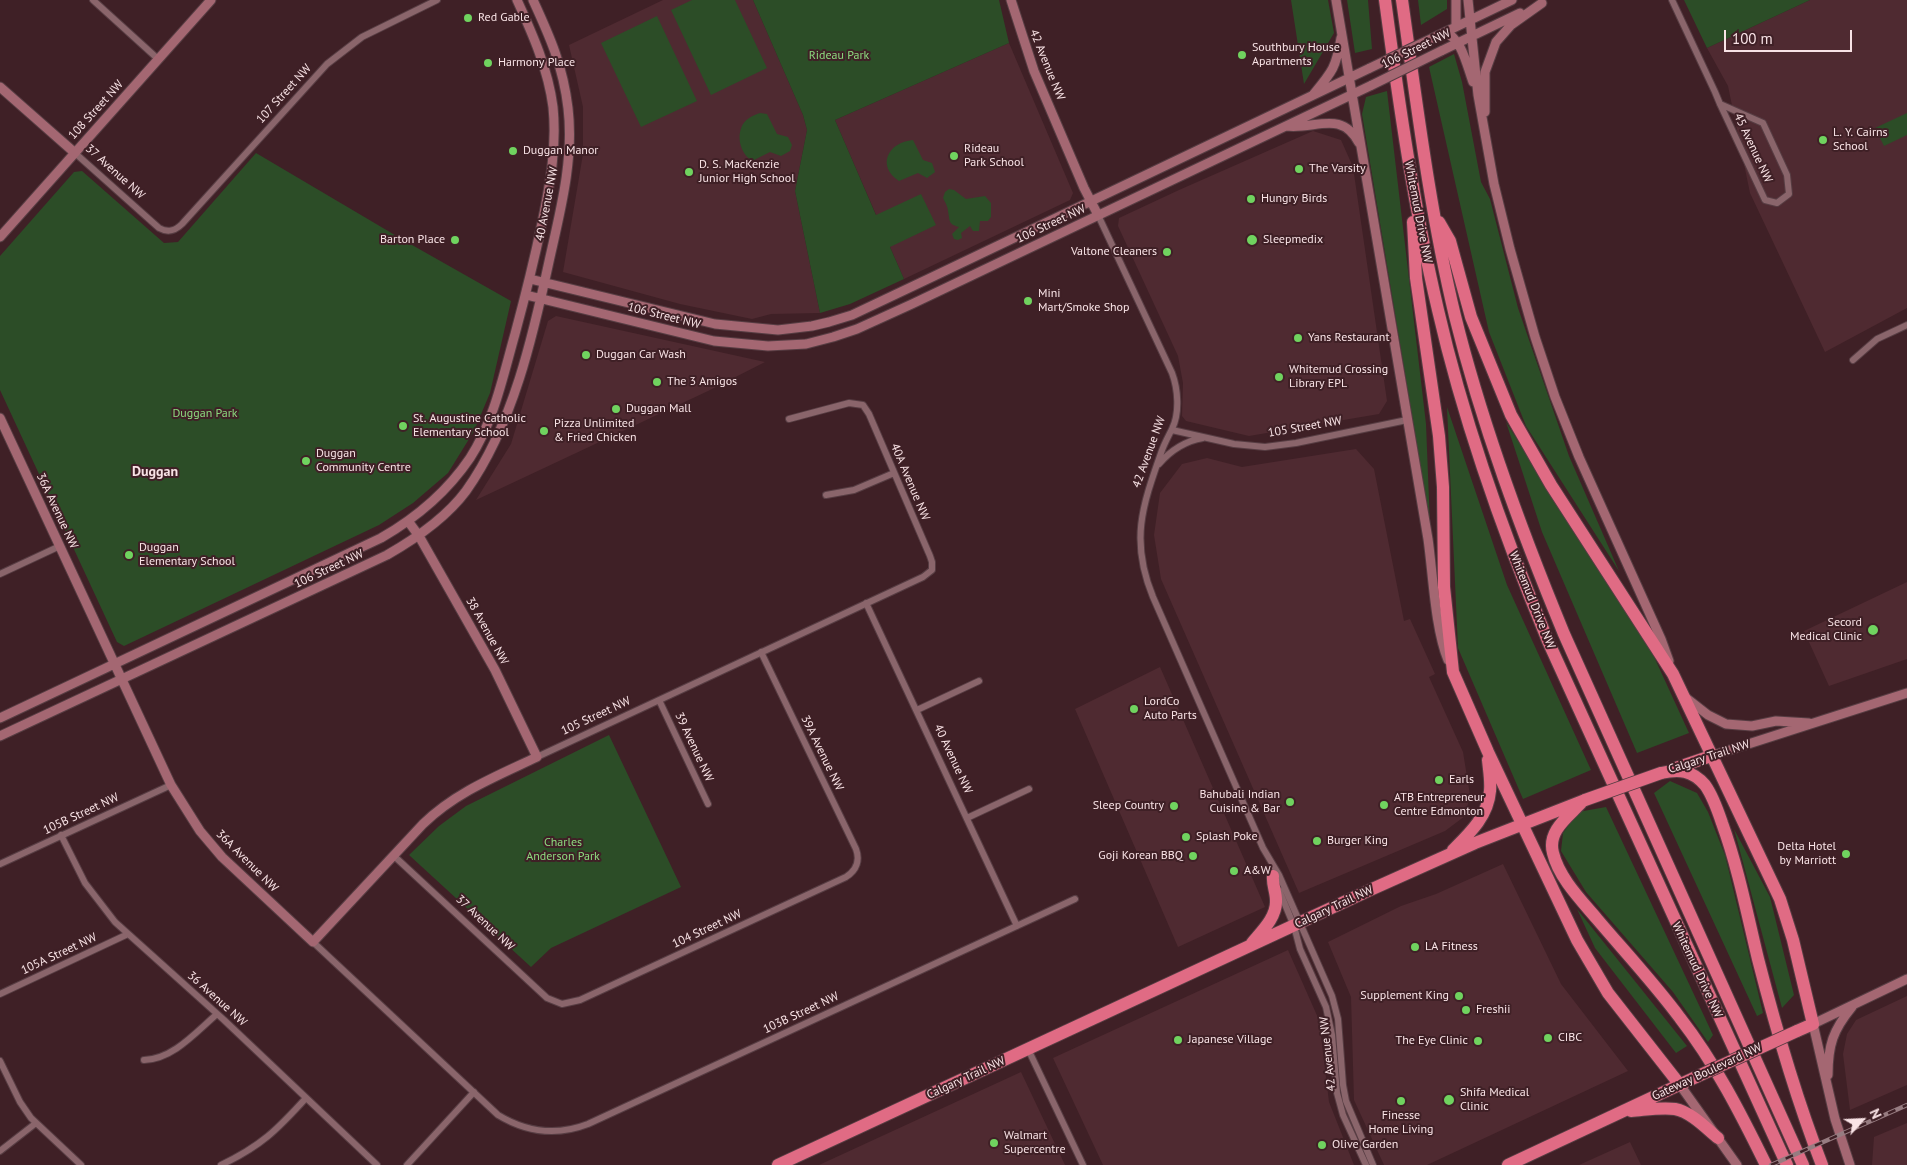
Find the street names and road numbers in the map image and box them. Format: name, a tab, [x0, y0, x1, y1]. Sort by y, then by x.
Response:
street label: 106 Street NW	[1379, 26, 1453, 72]
street label: 42 Avenue NW	[1026, 28, 1068, 102]
street label: 107 Street NW	[254, 61, 314, 127]
street label: 108 Street NW	[66, 77, 126, 143]
street label: 45 Avenue NW	[1731, 111, 1775, 185]
street label: 37 Avenue NW	[82, 142, 148, 202]
street label: Whitemud Drive NW	[1401, 160, 1435, 264]
street label: 40 Avenue NW	[533, 166, 561, 242]
street label: 106 Street NW	[1014, 202, 1088, 246]
street label: 106 Street NW	[626, 300, 702, 332]
street label: 105 Street NW	[1267, 413, 1343, 441]
street label: 42 Avenue NW	[1129, 414, 1169, 490]
street label: 40A Avenue NW	[887, 441, 933, 523]
street label: 36A Avenue NW	[33, 471, 81, 551]
street label: 106 Street NW	[292, 547, 366, 591]
street label: Whitemud Drive NW	[1506, 549, 1558, 651]
street label: 38 Avenue NW	[463, 595, 511, 667]
street label: 105 Street NW	[559, 694, 633, 738]
street label: 39 Avenue NW	[672, 710, 716, 784]
street label: 39A Avenue NW	[798, 713, 846, 793]
street label: 40 Avenue NW	[931, 722, 975, 796]
street label: Calgary Trail NW	[1666, 737, 1752, 777]
street label: 105B Street NW	[41, 790, 121, 838]
street label: 36A Avenue NW	[213, 827, 281, 895]
street label: Calgary Trail NW	[1293, 883, 1375, 931]
street label: 37 Avenue NW	[453, 892, 517, 954]
street label: 104 Street NW	[670, 907, 744, 951]
street label: Whitemud Drive NW	[1669, 920, 1725, 1020]
street label: 105A Street NW	[19, 930, 99, 978]
street label: 36 Avenue NW	[184, 969, 250, 1029]
street label: 103B Street NW	[761, 989, 841, 1037]
street label: 42 Avenue NW	[1317, 1016, 1339, 1092]
street label: Gateway Boulevard NW	[1650, 1040, 1764, 1104]
street label: Calgary Trail NW	[925, 1054, 1007, 1102]

